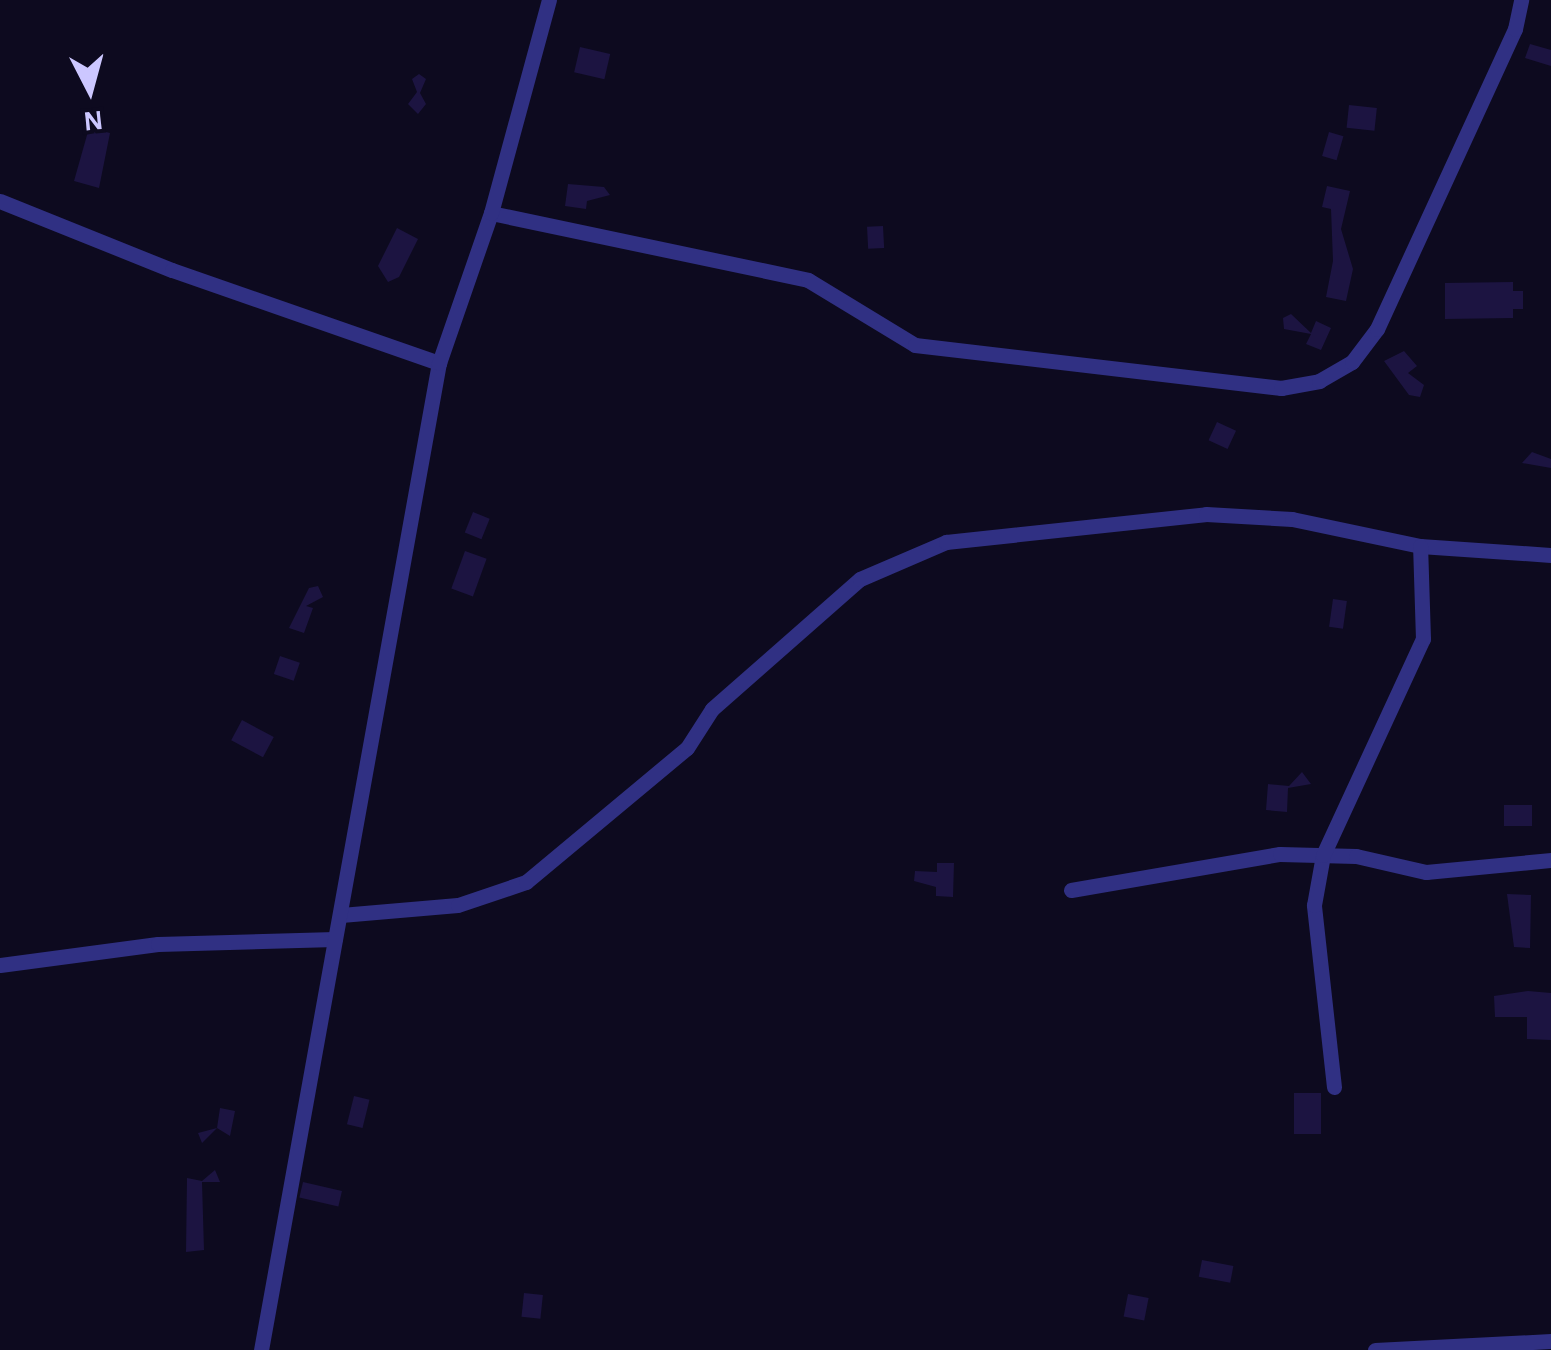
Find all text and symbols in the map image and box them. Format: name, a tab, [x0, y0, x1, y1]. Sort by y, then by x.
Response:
north arrow	[40, 40, 140, 140]
text: N	[82, 105, 104, 135]

